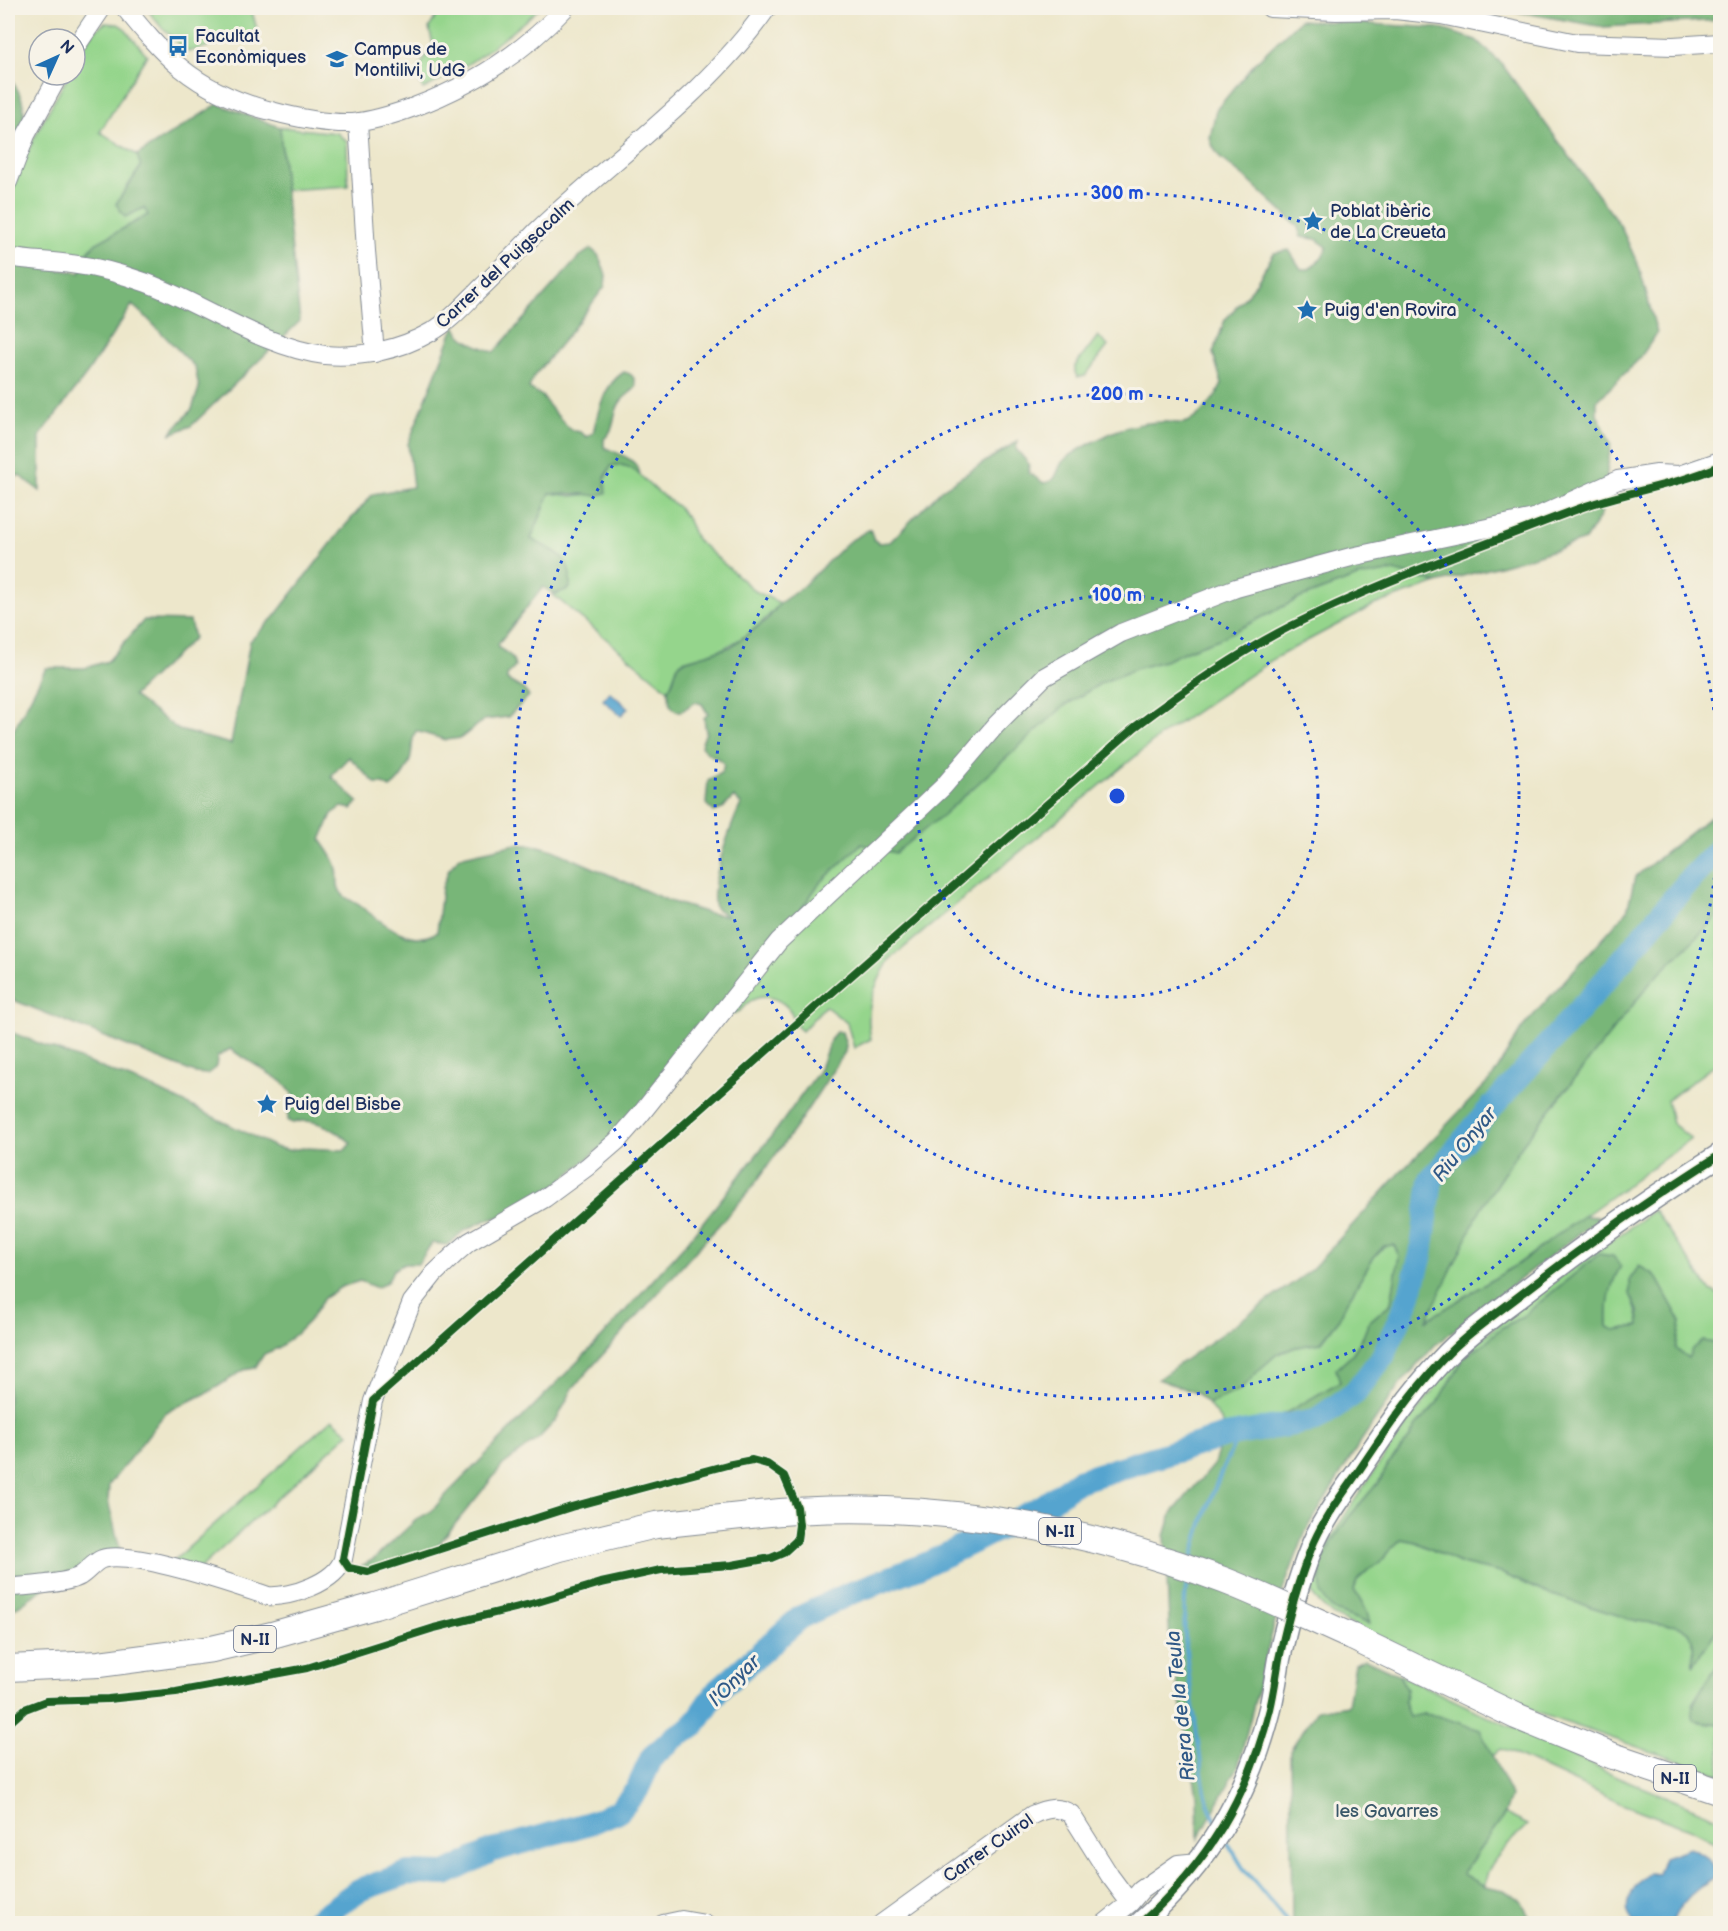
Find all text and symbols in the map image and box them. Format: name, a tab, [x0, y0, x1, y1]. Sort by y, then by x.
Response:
place label: Facultat Econòmiques	[195, 26, 306, 68]
north arrow	[27, 27, 87, 87]
bus stop icon: Facultat Econòmiques	[166, 34, 190, 58]
text: N	[56, 36, 78, 58]
place label: Campus de Montilivi, UdG	[354, 39, 465, 81]
school or university icon: Campus de Montilivi, UdG	[325, 47, 349, 71]
text: 300 m	[1090, 183, 1144, 204]
street label: Carrer del Puigsacalm	[432, 194, 579, 333]
place label: Poblat ibèric de La Creueta	[1330, 201, 1446, 243]
place icon: Poblat ibèric de La Creueta	[1301, 209, 1325, 233]
place icon: Puig d'en Rovira	[1295, 298, 1319, 322]
place label: Puig d'en Rovira	[1324, 300, 1457, 321]
text: 200 m	[1090, 384, 1144, 405]
text: 100 m	[1092, 585, 1142, 606]
centre of rings	[1107, 786, 1127, 806]
place icon: Puig del Bisbe	[255, 1092, 279, 1116]
place label: Puig del Bisbe	[284, 1094, 401, 1115]
water label: Riu Onyar	[1428, 1101, 1503, 1187]
road number: N-II	[1039, 1518, 1081, 1544]
road number: N-II	[234, 1626, 276, 1652]
water label: Riera de la Teula	[1161, 1629, 1201, 1782]
water label: l'Onyar	[704, 1649, 767, 1711]
road number: N-II	[1654, 1765, 1696, 1791]
park label: les Gavarres	[1336, 1801, 1439, 1822]
street label: Carrer Cuirol	[939, 1810, 1037, 1887]

